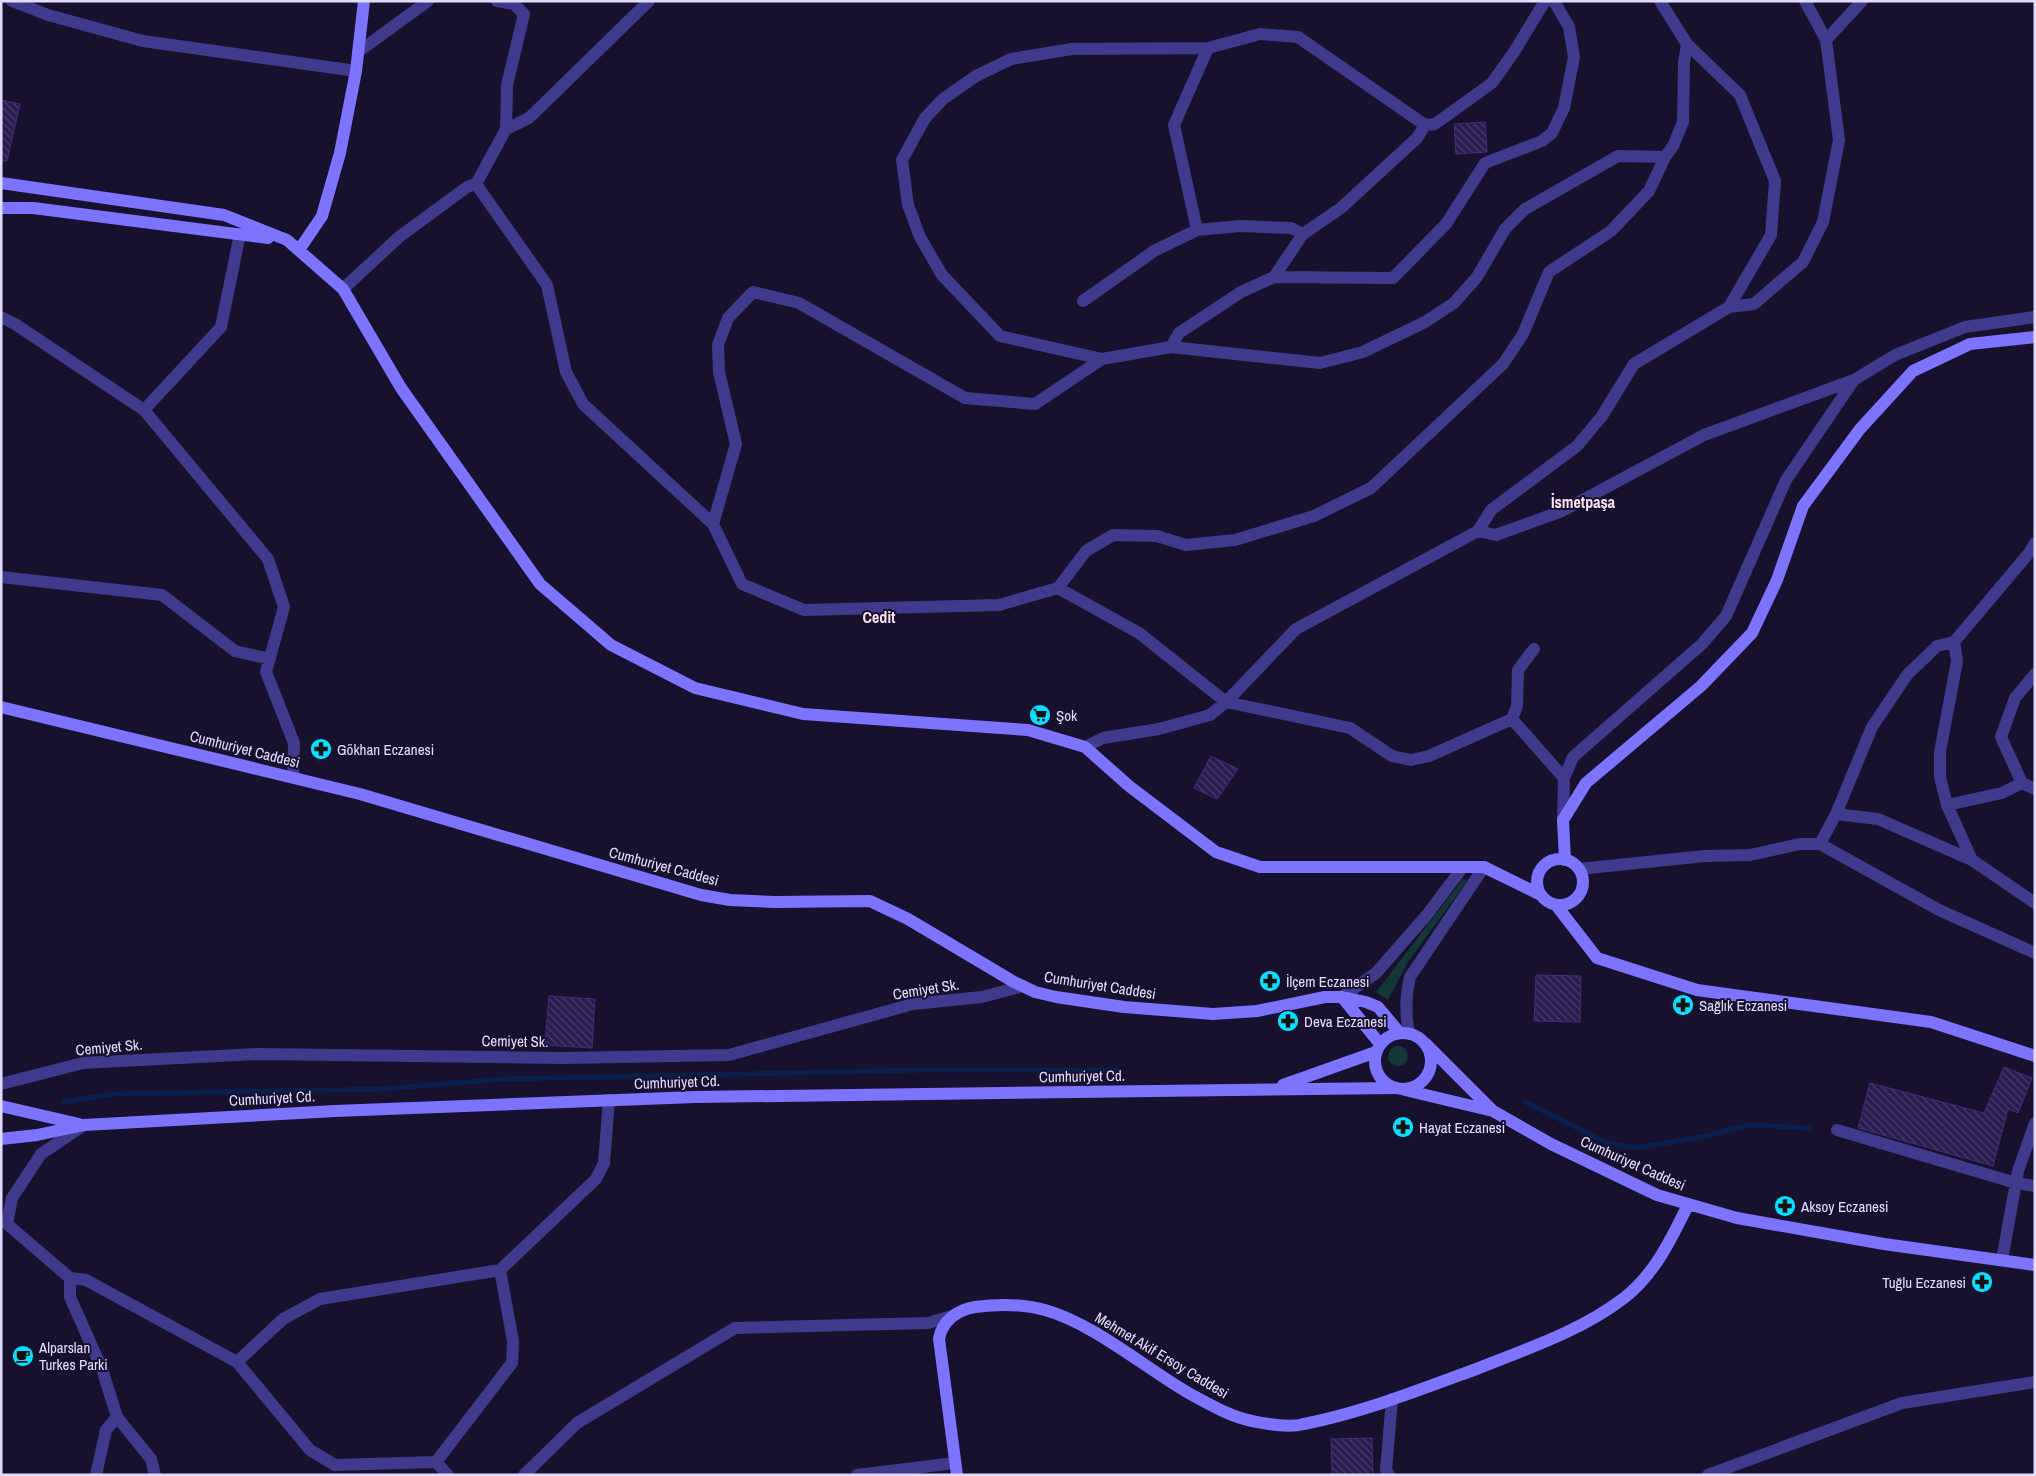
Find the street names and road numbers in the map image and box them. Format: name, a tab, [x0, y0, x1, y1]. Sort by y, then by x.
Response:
street label: Cumhuriyet Caddesi	[188, 725, 302, 773]
street label: Cumhuriyet Caddesi	[607, 841, 721, 891]
street label: Cumhuriyet Caddesi	[1043, 966, 1157, 1004]
street label: Cemiyet Sk.	[891, 973, 961, 1005]
street label: Cemiyet Sk.	[481, 1030, 549, 1052]
street label: Cemiyet Sk.	[75, 1034, 143, 1060]
street label: Cumhuriyet Cd.	[1039, 1065, 1125, 1087]
street label: Cumhuriyet Cd.	[634, 1070, 720, 1094]
street label: Cumhuriyet Cd.	[228, 1085, 316, 1111]
street label: Cumhuriyet Caddesi	[1577, 1130, 1689, 1196]
street label: Mehmet Akif Ersoy Caddesi	[1091, 1307, 1233, 1403]

